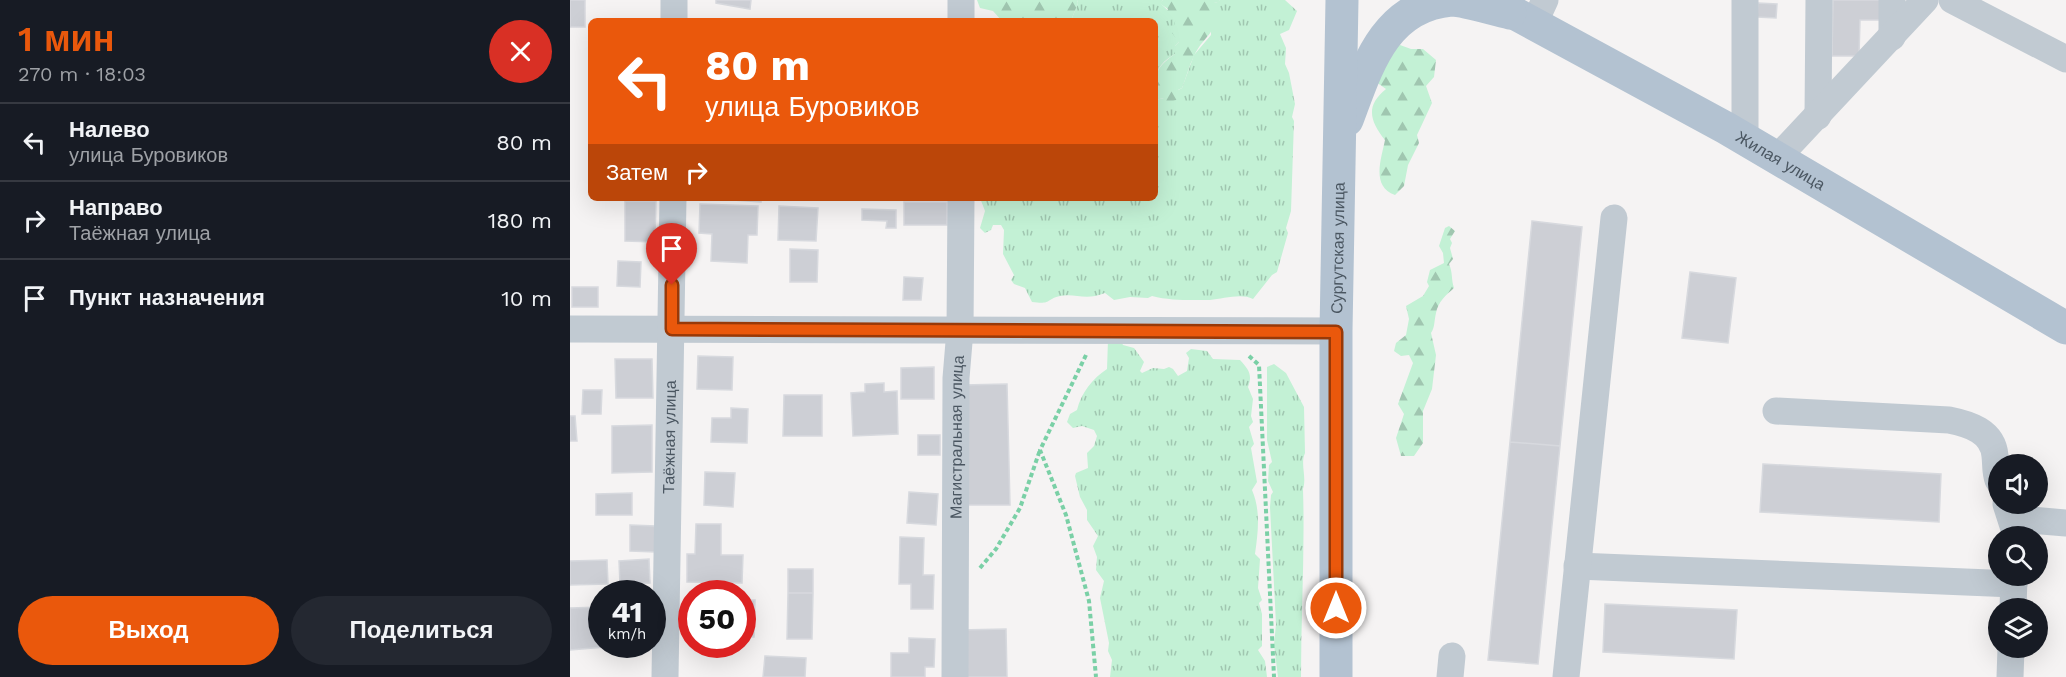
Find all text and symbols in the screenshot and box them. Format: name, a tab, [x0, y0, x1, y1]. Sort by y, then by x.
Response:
text: 1 мин	[18, 18, 115, 60]
button: close	[489, 20, 552, 83]
text: 80 m	[705, 41, 810, 90]
icon: left	[606, 42, 684, 120]
text: 270 m · 18:03	[18, 62, 146, 86]
text: улица Буровиков	[705, 91, 920, 123]
text: Налево	[69, 117, 150, 142]
icon: left	[18, 126, 51, 159]
street label: Жилая улица	[1733, 127, 1829, 194]
text: 80 m	[496, 130, 552, 155]
text: улица Буровиков	[69, 143, 228, 167]
icon: right	[680, 156, 713, 189]
text: Затем	[606, 160, 668, 185]
street label: Сургутская улица	[1327, 182, 1348, 314]
text: Направо	[69, 195, 163, 220]
icon: right	[18, 204, 51, 237]
text: 180 m	[488, 208, 552, 233]
text: Таёжная улица	[69, 221, 211, 245]
pin	[646, 223, 697, 285]
icon: arrive	[655, 232, 688, 265]
icon: arrive	[18, 282, 51, 315]
text: Пункт назначения	[69, 285, 265, 310]
text: 10 m	[501, 286, 552, 311]
street label: Магистральная улица	[946, 354, 967, 519]
street label: Таёжная улица	[659, 380, 679, 494]
map controls	[1988, 454, 2048, 658]
button: sound	[1988, 454, 2048, 514]
button: search	[1988, 526, 2048, 586]
position arrow	[1304, 576, 1368, 640]
speed limit sign: 50	[678, 580, 756, 658]
text: 41	[611, 594, 643, 629]
button: Выход	[18, 596, 279, 665]
button: Поделиться	[291, 596, 552, 665]
button: layers	[1988, 598, 2048, 658]
text: km/h	[608, 625, 646, 643]

